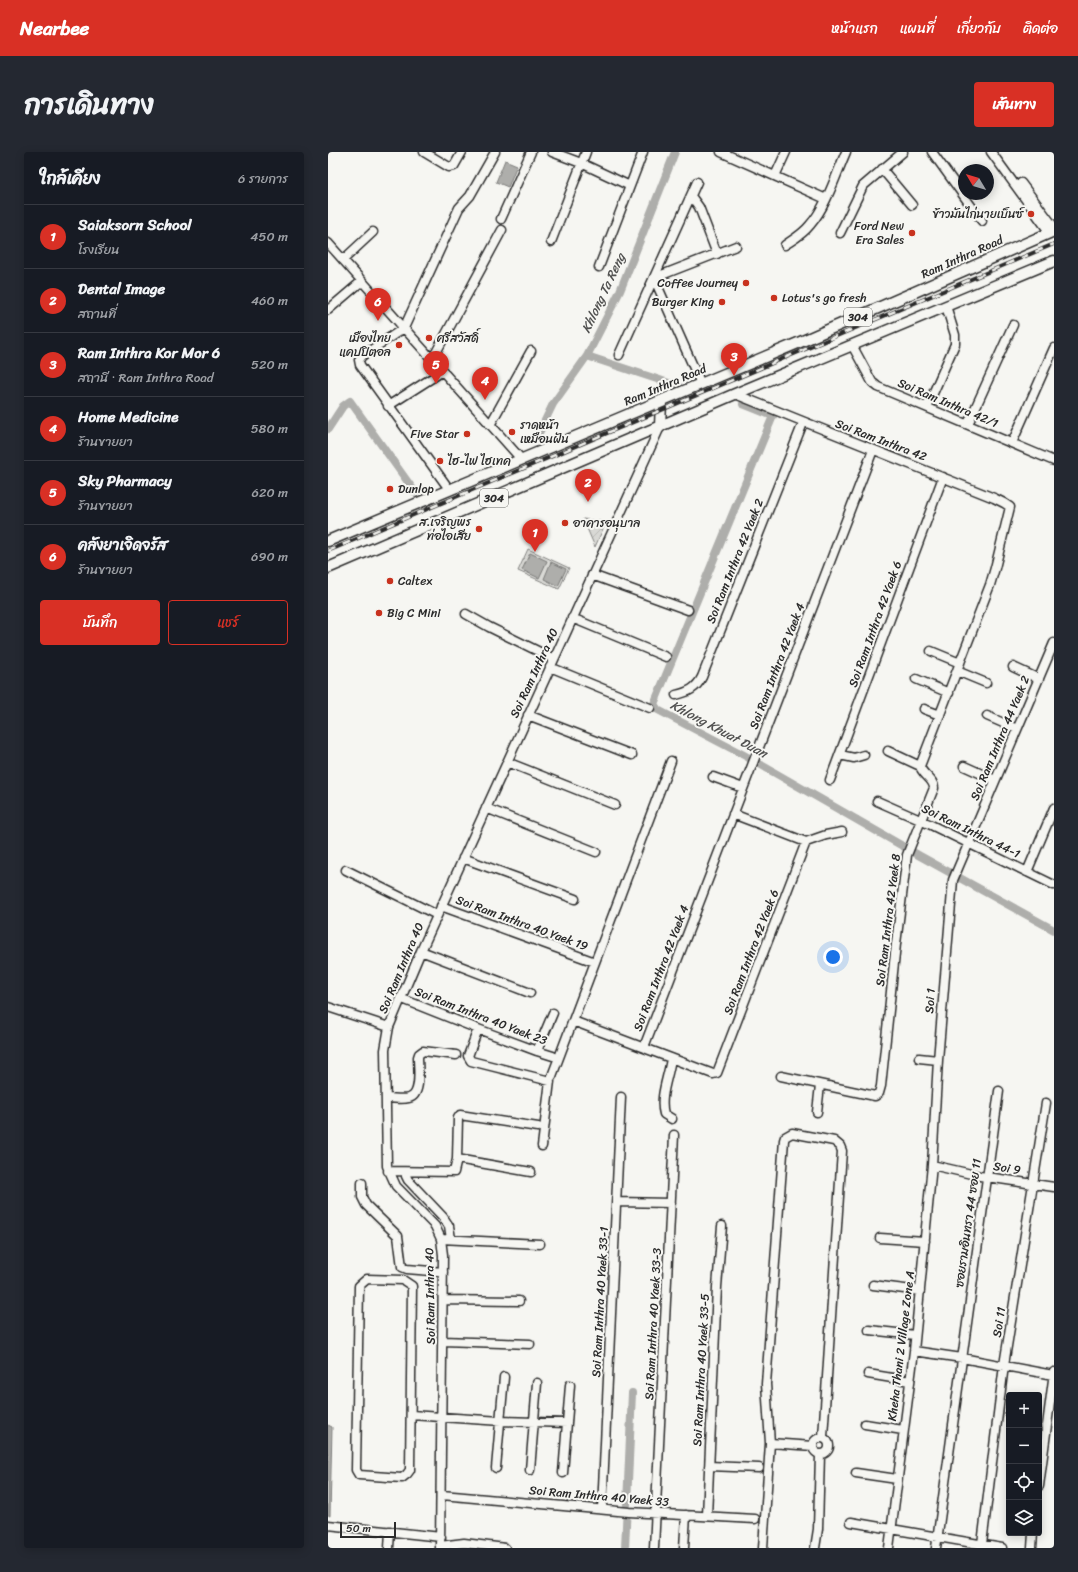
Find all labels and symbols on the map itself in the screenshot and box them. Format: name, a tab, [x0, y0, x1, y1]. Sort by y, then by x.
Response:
north arrow	[958, 164, 994, 200]
place label: ข้าวมันไก่นายเบ็นซ์	[932, 203, 1025, 225]
marker: ข้าวมันไก่นายเบ็นซ์	[1026, 209, 1036, 219]
place label: Ford New Era Sales	[854, 215, 905, 251]
marker: Ford New Era Sales	[907, 228, 917, 238]
street label: Ram Inthra Road	[917, 229, 1007, 285]
water label: Khlong Ta Reng	[574, 248, 632, 337]
place label: Coffee Journey	[657, 272, 739, 294]
marker: Coffee Journey	[741, 278, 751, 288]
place label: Lotus's go fresh	[782, 287, 867, 309]
pin: 6	[365, 288, 391, 321]
place label: Burger King	[652, 291, 714, 313]
marker: Lotus's go fresh	[769, 293, 779, 303]
marker: Burger King	[717, 297, 727, 307]
road number: 304	[844, 308, 872, 326]
place label: เมืองไทย แคปปิตอล	[339, 327, 391, 363]
place label: ศรีสวัสดิ์	[436, 327, 482, 349]
marker: ศรีสวัสดิ์	[424, 333, 434, 343]
marker: เมืองไทย แคปปิตอล	[394, 340, 404, 350]
pin: 3	[721, 343, 747, 376]
pin: 5	[423, 351, 449, 384]
street label: Ram Inthra Road	[620, 357, 710, 412]
pin: 4	[472, 367, 498, 400]
street label: Soi Ram Inthra 42/1	[894, 372, 1002, 434]
street label: Soi Ram Inthra 42	[832, 412, 930, 468]
place label: ราดหน้า เหมือนฝัน	[520, 414, 569, 450]
place label: Five Star	[411, 423, 460, 445]
marker: ราดหน้า เหมือนฝัน	[507, 427, 517, 437]
marker: Five Star	[462, 429, 472, 439]
place label: ไฮ-ไฟ ไฮเทค	[447, 450, 511, 472]
marker: ไฮ-ไฟ ไฮเทค	[435, 456, 445, 466]
pin: 2	[575, 469, 601, 502]
place label: Dunlop	[398, 478, 435, 500]
marker: Dunlop	[385, 484, 395, 494]
road number: 304	[480, 489, 508, 507]
street label: Soi Ram Inthra 42 Yaek 2	[700, 495, 770, 627]
place label: ส.เจริญพร ท่อไอเสีย	[418, 511, 472, 547]
place label: อาคารอนุบาล	[572, 512, 640, 534]
marker: อาคารอนุบาล	[560, 518, 570, 528]
pin: 1	[522, 519, 548, 552]
marker: ส.เจริญพร ท่อไอเสีย	[474, 524, 484, 534]
street label: Soi Ram Inthra 42 Yaek 6	[842, 558, 908, 690]
place label: Caltex	[398, 570, 433, 592]
marker: Caltex	[385, 576, 395, 586]
street label: Soi Ram Inthra 42 Yaek 4	[743, 599, 811, 732]
place label: Big C Mini	[387, 602, 441, 624]
marker: Big C Mini	[374, 608, 384, 618]
street label: Soi Ram Inthra 40	[503, 624, 565, 722]
street label: Soi Ram Inthra 44 Yaek 2	[964, 672, 1036, 804]
water label: Khlong Khuat Duan	[666, 694, 773, 765]
street label: Soi Ram Inthra 44-1	[918, 797, 1024, 865]
street label: Soi Ram Inthra 42 Yaek 8	[869, 852, 907, 988]
street label: Soi Ram Inthra 42 Yaek 6	[717, 886, 785, 1018]
street label: Soi Ram Inthra 40 Yaek 19	[453, 889, 591, 957]
street label: Soi Ram Inthra 42 Yaek 4	[627, 901, 695, 1034]
street label: Soi Ram Inthra 40	[372, 919, 430, 1017]
your location	[823, 947, 843, 967]
street label: Soi Ram Inthra 40 Yaek 23	[411, 981, 551, 1052]
street label: Soi 1	[918, 988, 942, 1014]
street label: Soi 9	[992, 1155, 1022, 1181]
street label: ซอยรามอินทรา 44 ซอย 11	[948, 1157, 988, 1289]
street label: Soi Ram Inthra 40 Yaek 33-1	[585, 1226, 615, 1378]
street label: Soi Ram Inthra 40	[418, 1247, 442, 1345]
street label: Soi Ram Inthra 40 Yaek 33-3	[638, 1247, 668, 1401]
street label: Kheha Thani 2 Village Zone A	[881, 1269, 921, 1422]
street label: Soi Ram Inthra 40 Yaek 33-5	[686, 1293, 716, 1447]
street label: Soi 11	[986, 1305, 1012, 1339]
street label: Soi Ram Inthra 40 Yaek 33	[528, 1479, 670, 1513]
scale bar	[340, 1520, 396, 1539]

